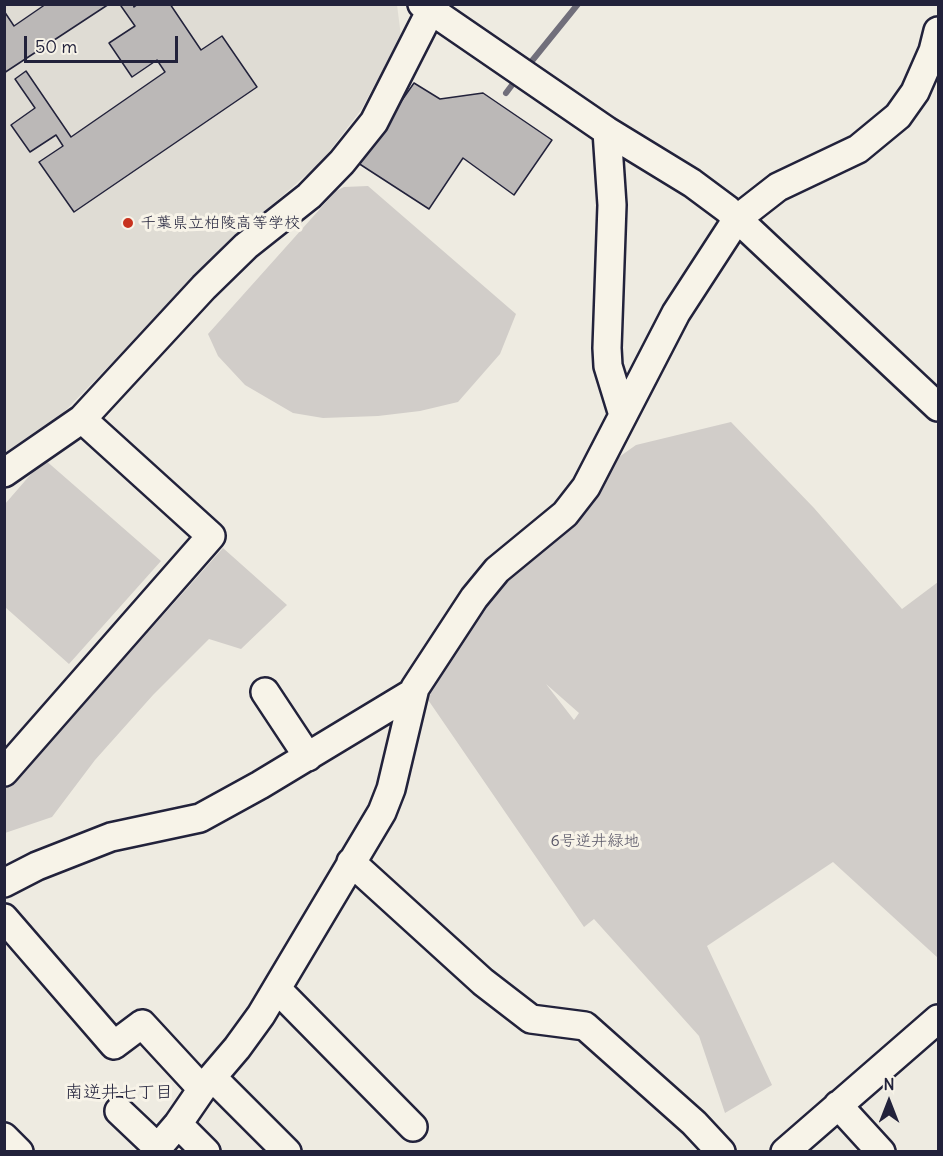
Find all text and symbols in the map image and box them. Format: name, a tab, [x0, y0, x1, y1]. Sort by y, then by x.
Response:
scale bar	[27, 24, 182, 62]
text: 50 m	[35, 35, 77, 58]
place label: 千葉県立柏陵高等学校	[140, 213, 300, 233]
marker: 千葉県立柏陵高等学校	[121, 216, 135, 230]
park label: 6号逆井緑地	[550, 831, 640, 851]
north arrow	[859, 1072, 919, 1132]
text: N	[883, 1074, 895, 1094]
district label: 南逆井七丁目	[65, 1082, 173, 1104]

